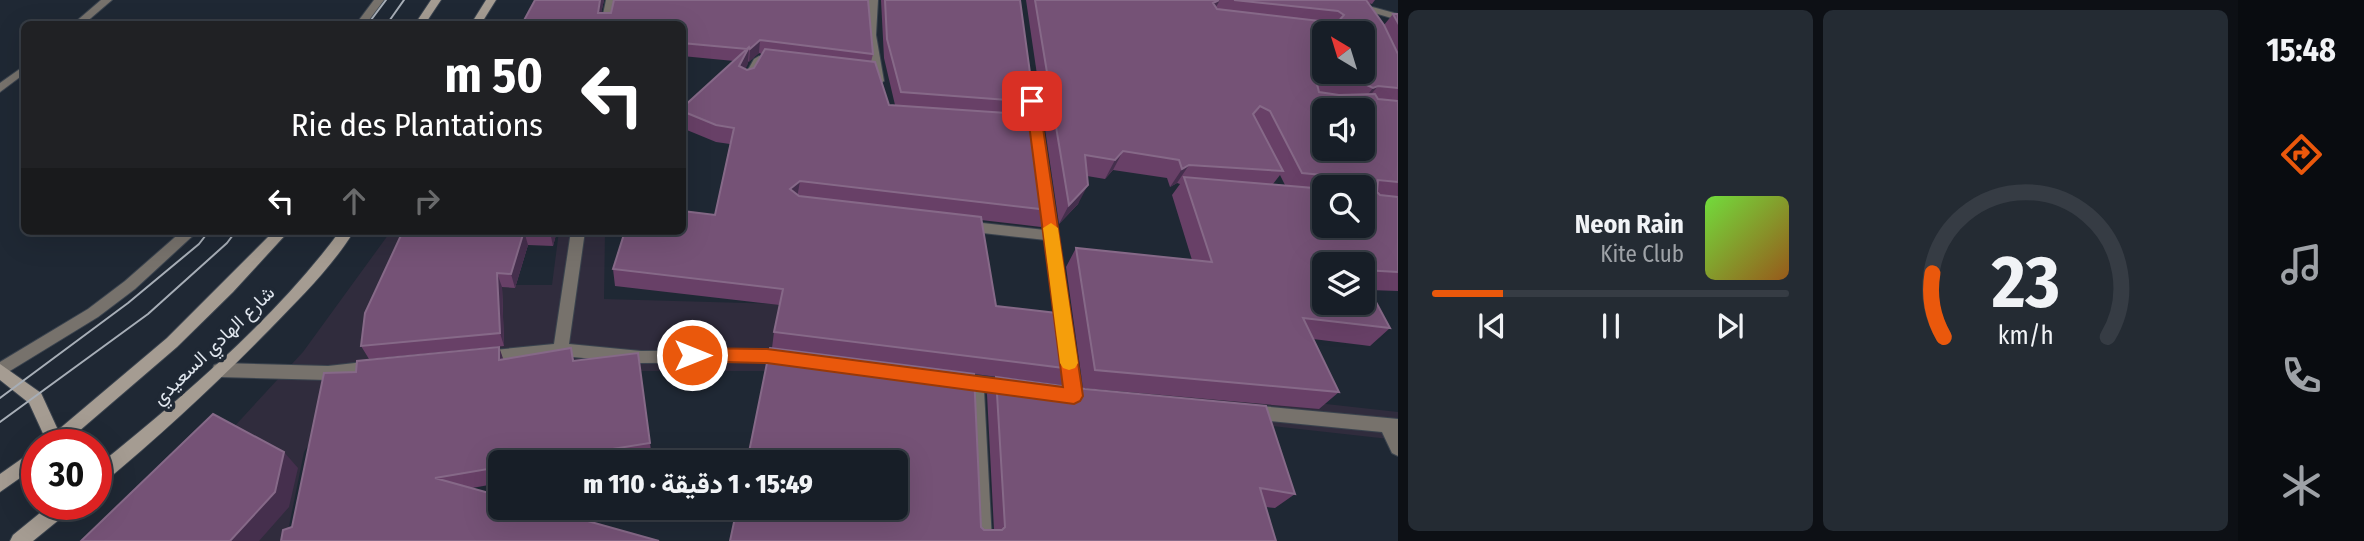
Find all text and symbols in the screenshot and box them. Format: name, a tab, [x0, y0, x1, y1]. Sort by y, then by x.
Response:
north arrow	[1312, 21, 1376, 84]
map controls	[1312, 21, 1375, 315]
text: 15:48	[2266, 31, 2336, 69]
text: 50 m	[445, 46, 543, 105]
icon: left	[567, 49, 658, 140]
pin	[1002, 71, 1062, 131]
icon: arrive	[1013, 82, 1051, 120]
button: sound	[1312, 98, 1375, 161]
text: Rie des Plantations	[291, 106, 543, 144]
icon: directions	[2277, 130, 2326, 179]
button: search	[1312, 175, 1375, 238]
icon: left	[262, 182, 300, 220]
icon: ahead	[335, 182, 373, 220]
icon: right	[408, 182, 446, 220]
text: Neon Rain	[1575, 209, 1684, 240]
text: 23	[1990, 239, 2060, 326]
text: Kite Club	[1600, 240, 1684, 268]
icon: music	[2277, 240, 2326, 289]
button: layers	[1312, 252, 1375, 315]
street label: شارع الهادي السعيدي	[147, 281, 282, 412]
icon: previous	[1473, 307, 1511, 345]
icon: pause	[1592, 307, 1630, 345]
icon: next	[1711, 307, 1749, 345]
position arrow	[655, 318, 729, 392]
text: km/h	[1998, 320, 2053, 350]
icon: phone	[2277, 351, 2326, 400]
speed limit sign: 30	[21, 429, 112, 520]
icon: climate	[2277, 461, 2326, 510]
text: 15:49 · 1 دقيقة · 110 m	[583, 469, 813, 500]

